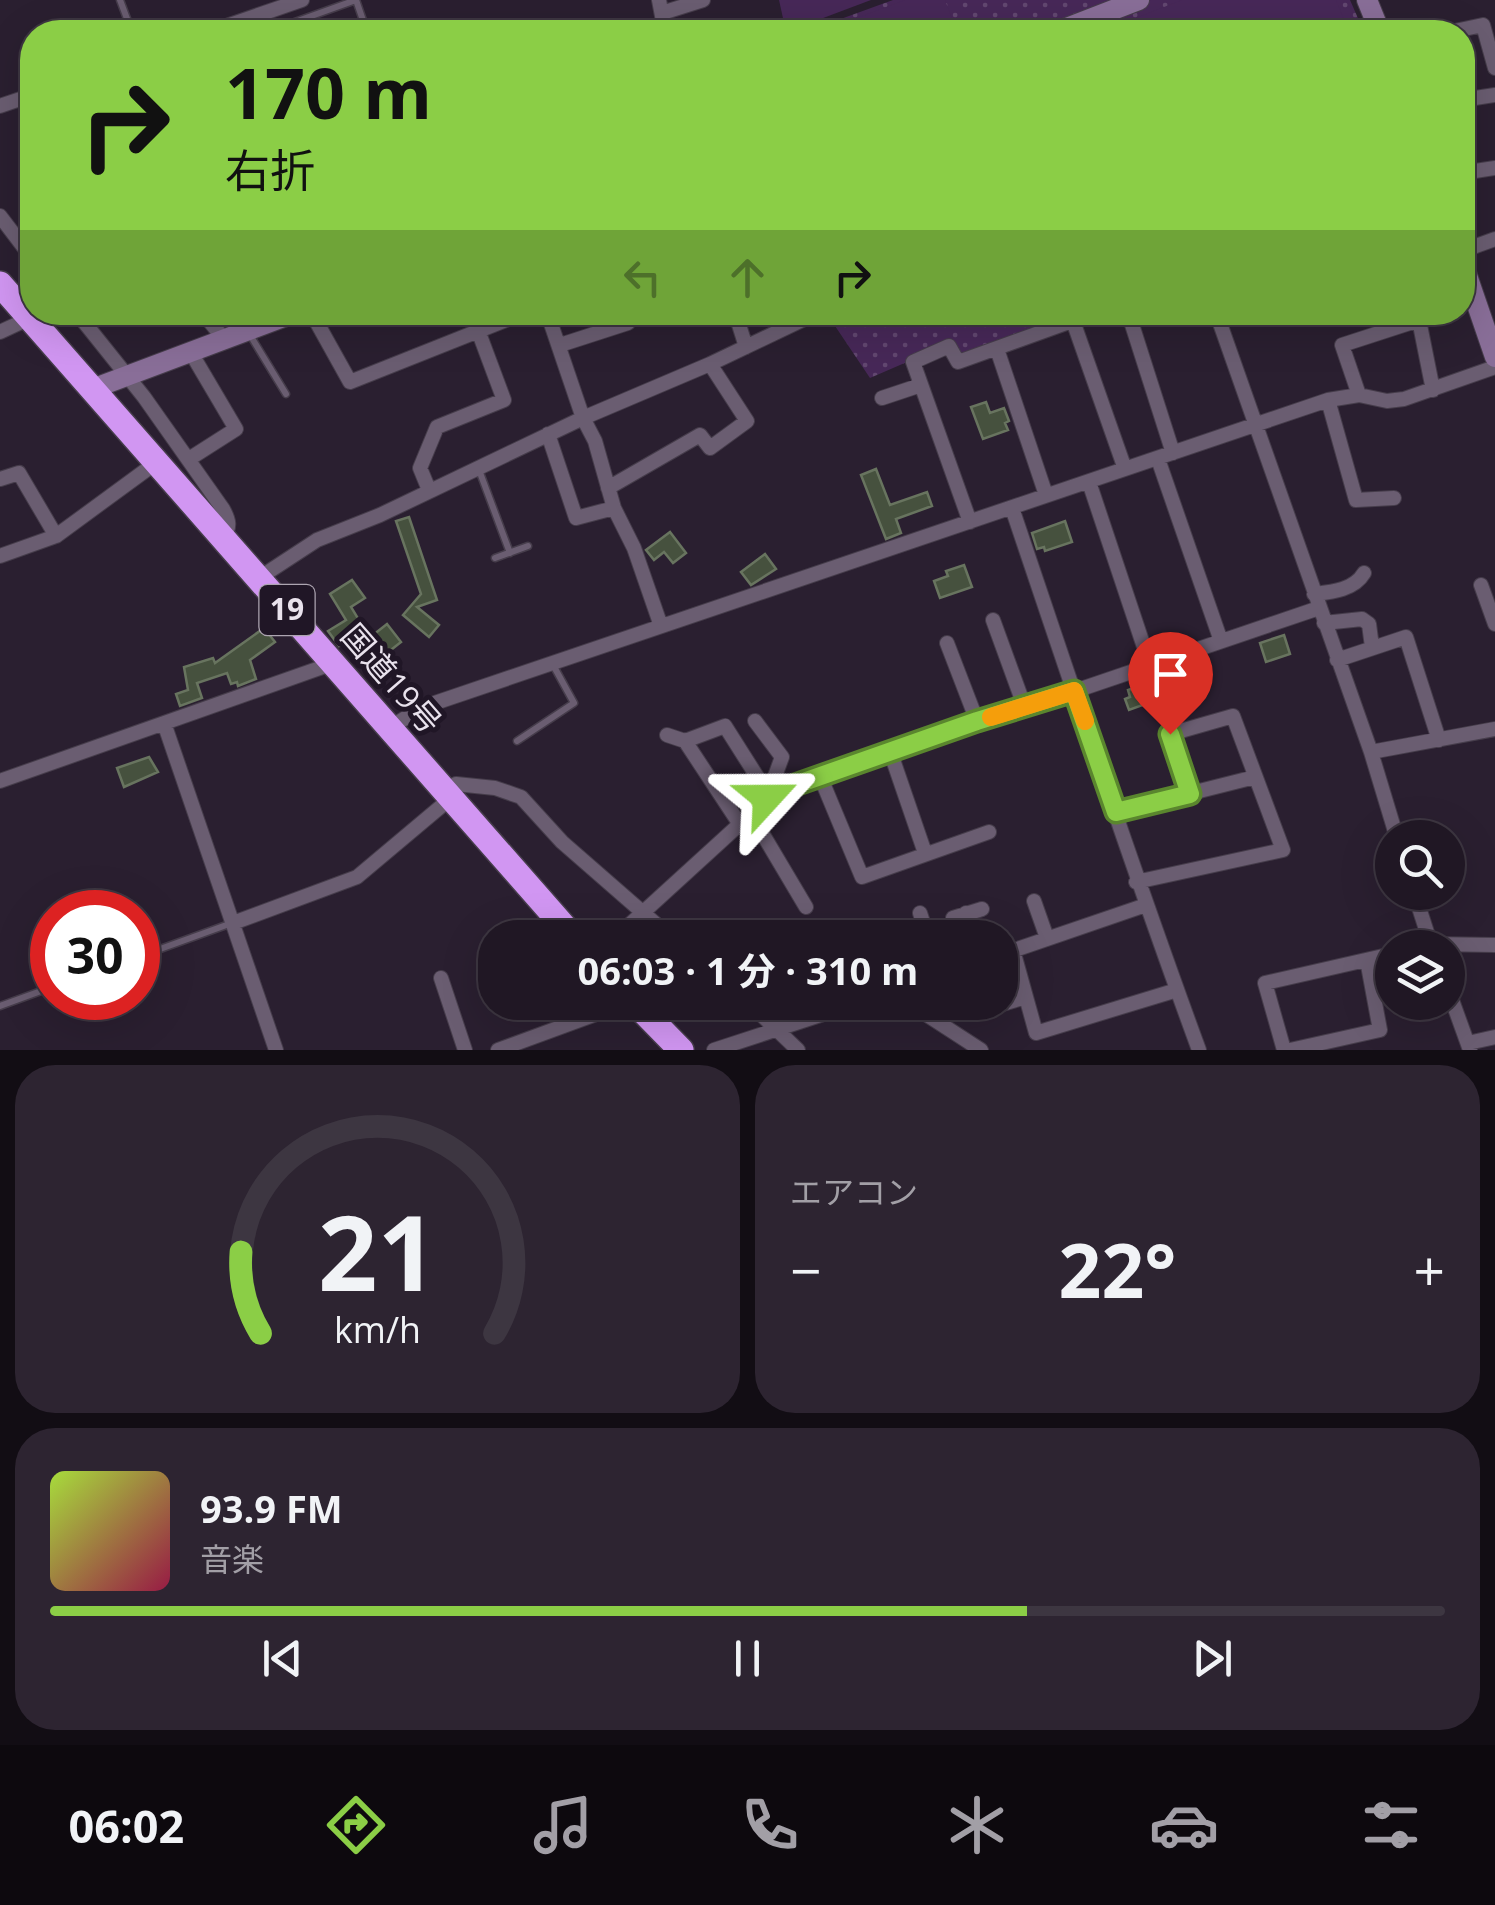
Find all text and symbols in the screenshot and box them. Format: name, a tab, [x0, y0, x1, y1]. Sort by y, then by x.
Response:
text: 170 m	[225, 44, 432, 140]
icon: right	[60, 60, 190, 190]
text: 右折	[225, 139, 315, 200]
icon: left	[615, 250, 670, 305]
icon: ahead	[720, 250, 775, 305]
icon: right	[825, 250, 880, 305]
road number: 19	[260, 585, 314, 635]
street label: 国道19号	[332, 614, 452, 742]
pin	[1128, 632, 1213, 735]
icon: arrive	[1143, 647, 1198, 702]
position arrow	[715, 746, 819, 850]
map controls	[1375, 820, 1465, 1020]
button: search	[1375, 820, 1465, 910]
speed limit sign: 30	[30, 890, 160, 1020]
button: layers	[1375, 930, 1465, 1020]
text: 06:03 · 1 分 · 310 m	[578, 944, 918, 996]
text: エアコン	[790, 1170, 918, 1213]
text: 21	[318, 1180, 437, 1321]
text: 22°	[1059, 1218, 1176, 1320]
text: −	[790, 1232, 821, 1307]
text: +	[1414, 1232, 1445, 1307]
text: km/h	[334, 1305, 421, 1353]
text: 93.9 FM	[200, 1482, 343, 1534]
text: 音楽	[200, 1537, 264, 1580]
icon: previous	[255, 1631, 310, 1686]
icon: pause	[720, 1631, 775, 1686]
icon: next	[1185, 1631, 1240, 1686]
icon: directions	[321, 1790, 391, 1860]
icon: music	[528, 1790, 598, 1860]
icon: phone	[735, 1790, 805, 1860]
icon: climate	[942, 1790, 1012, 1860]
icon: car	[1149, 1790, 1219, 1860]
icon: filters	[1356, 1790, 1426, 1860]
text: 06:02	[69, 1795, 184, 1856]

